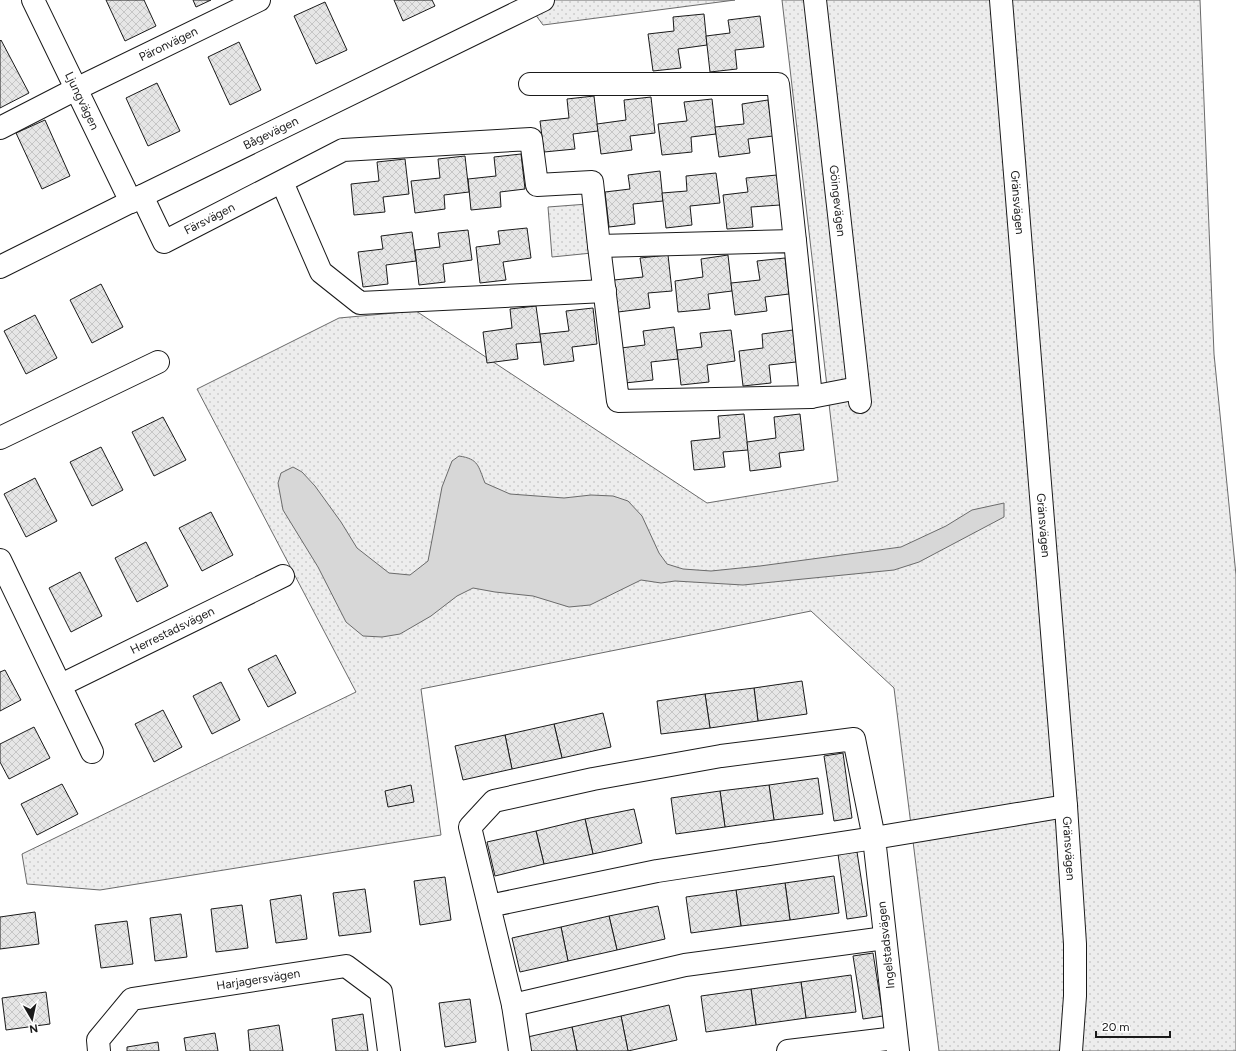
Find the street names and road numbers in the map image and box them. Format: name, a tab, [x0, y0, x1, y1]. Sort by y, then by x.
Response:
street label: Päronvägen	[137, 24, 200, 64]
street label: Ljungvägen	[62, 70, 102, 132]
street label: Bågevägen	[241, 114, 301, 152]
street label: Göingevägen	[827, 164, 848, 237]
street label: Gränsvägen	[1008, 170, 1027, 235]
street label: Färsvägen	[182, 200, 237, 237]
street label: Gränsvägen	[1034, 493, 1053, 558]
street label: Herrestadsvägen	[128, 604, 217, 657]
street label: Gränsvägen	[1060, 816, 1078, 881]
street label: Ingelstadsvägen	[874, 900, 898, 989]
street label: Harjagersvägen	[215, 966, 301, 993]

